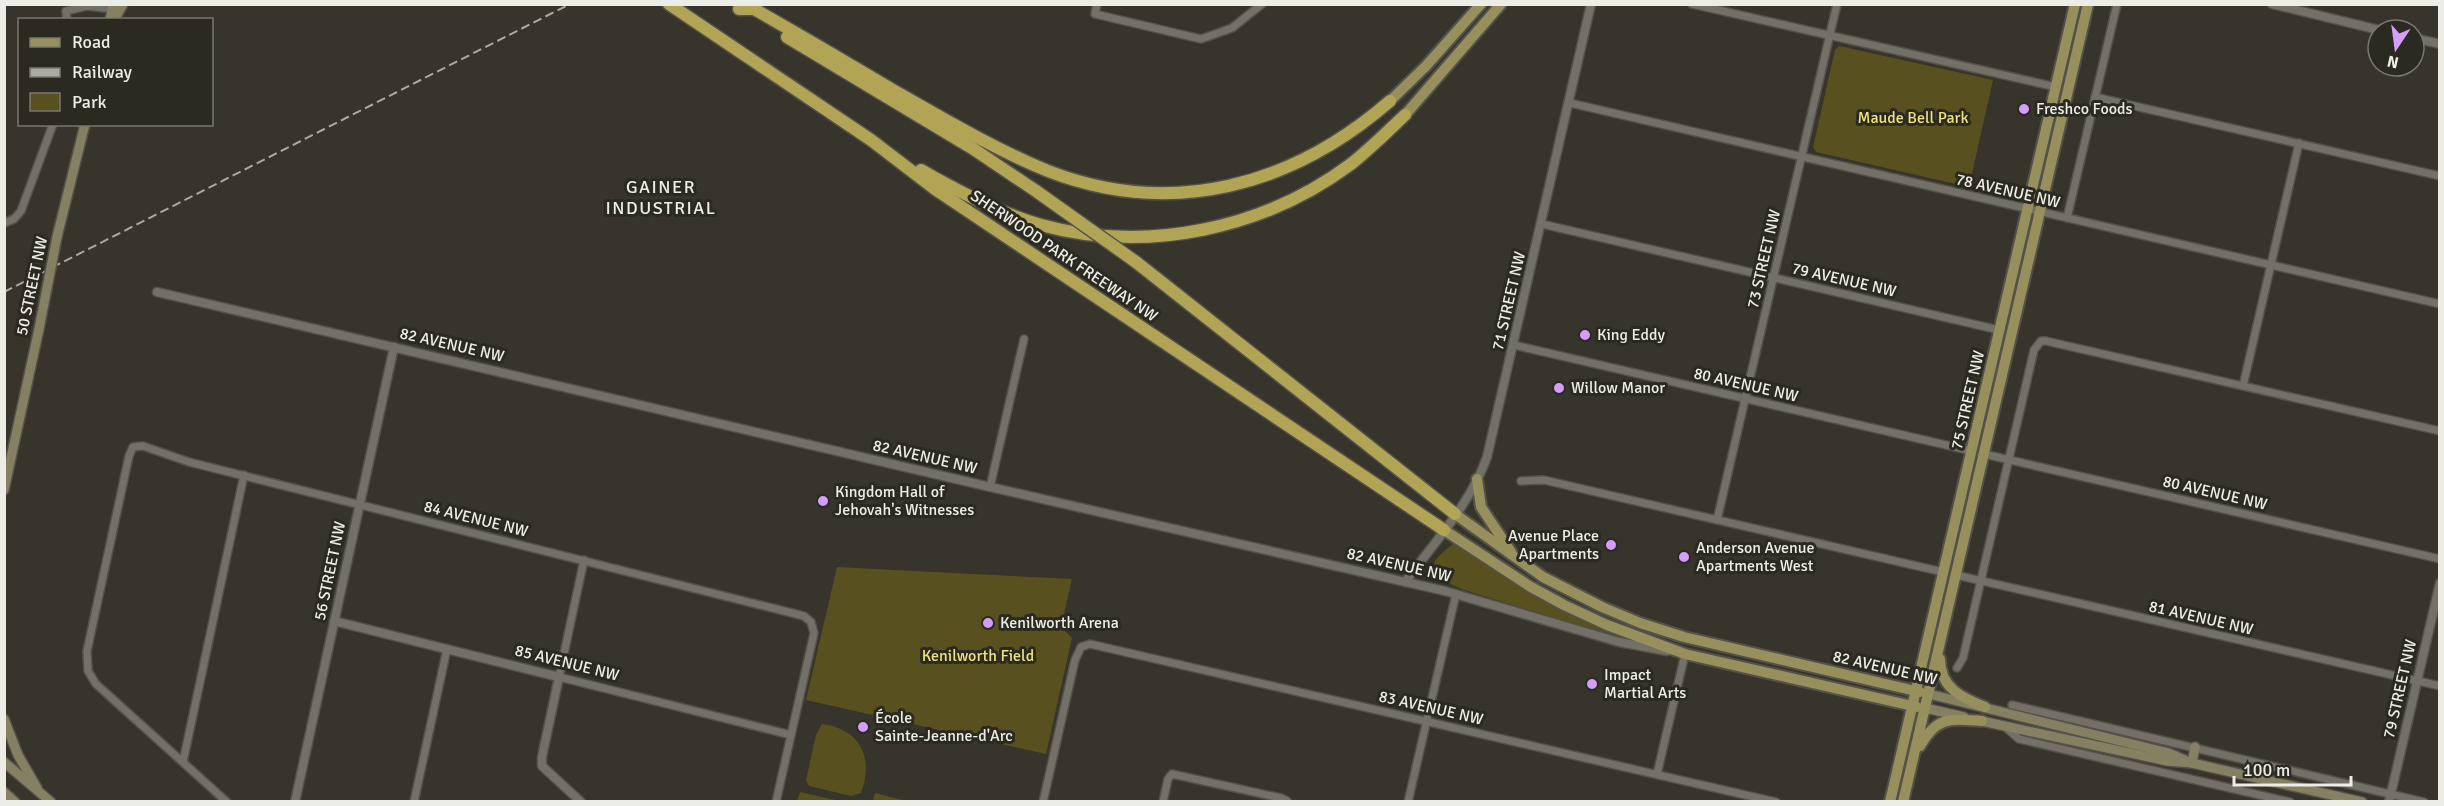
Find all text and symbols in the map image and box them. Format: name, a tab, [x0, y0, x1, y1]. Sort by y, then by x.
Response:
legend	[18, 18, 213, 126]
north arrow	[2366, 18, 2426, 78]
text: Road	[72, 31, 111, 53]
text: N	[2385, 51, 2401, 73]
text: Railway	[72, 61, 133, 83]
text: Park	[72, 91, 107, 113]
place label: Freshco Foods	[2036, 99, 2133, 119]
marker: Freshco Foods	[2017, 102, 2031, 116]
park label: Maude Bell Park	[1858, 108, 1968, 128]
street label: 78 AVENUE NW	[1954, 169, 2063, 213]
district label: GAINER INDUSTRIAL	[606, 176, 716, 219]
street label: SHERWOOD PARK FREEWAY NW	[967, 186, 1162, 326]
street label: 73 STREET NW	[1743, 207, 1785, 310]
street label: 50 STREET NW	[12, 234, 52, 337]
street label: 71 STREET NW	[1488, 249, 1530, 352]
street label: 79 AVENUE NW	[1790, 258, 1899, 302]
street label: 82 AVENUE NW	[398, 323, 507, 367]
place label: King Eddy	[1597, 325, 1665, 345]
marker: King Eddy	[1578, 328, 1592, 342]
street label: 75 STREET NW	[1947, 348, 1989, 451]
street label: 80 AVENUE NW	[1692, 363, 1801, 407]
place label: Willow Manor	[1571, 378, 1665, 398]
marker: Willow Manor	[1552, 381, 1566, 395]
street label: 82 AVENUE NW	[871, 435, 980, 479]
street label: 80 AVENUE NW	[2161, 471, 2270, 515]
place label: Kingdom Hall of Jehovah's Witnesses	[835, 482, 974, 520]
marker: Kingdom Hall of Jehovah's Witnesses	[816, 494, 830, 508]
street label: 84 AVENUE NW	[422, 496, 531, 542]
street label: 56 STREET NW	[310, 519, 350, 622]
place label: Avenue Place Apartments	[1508, 526, 1599, 564]
marker: Avenue Place Apartments	[1604, 538, 1618, 552]
place label: Anderson Avenue Apartments West	[1696, 538, 1815, 576]
street label: 82 AVENUE NW	[1345, 543, 1454, 587]
marker: Anderson Avenue Apartments West	[1677, 550, 1691, 564]
street label: 81 AVENUE NW	[2147, 596, 2256, 640]
place label: Kenilworth Arena	[1000, 613, 1119, 633]
marker: Kenilworth Arena	[981, 616, 995, 630]
street label: 79 STREET NW	[2379, 637, 2421, 740]
street label: 85 AVENUE NW	[513, 640, 622, 686]
park label: Kenilworth Field	[922, 646, 1034, 666]
street label: 82 AVENUE NW	[1831, 646, 1940, 690]
place label: Impact Martial Arts	[1604, 665, 1686, 703]
marker: Impact Martial Arts	[1585, 677, 1599, 691]
street label: 83 AVENUE NW	[1377, 686, 1486, 730]
place label: École Sainte-Jeanne-d'Arc	[875, 708, 1013, 746]
marker: École Sainte-Jeanne-d'Arc	[856, 720, 870, 734]
scale bar	[2234, 749, 2351, 787]
text: 100 m	[2243, 759, 2290, 781]

